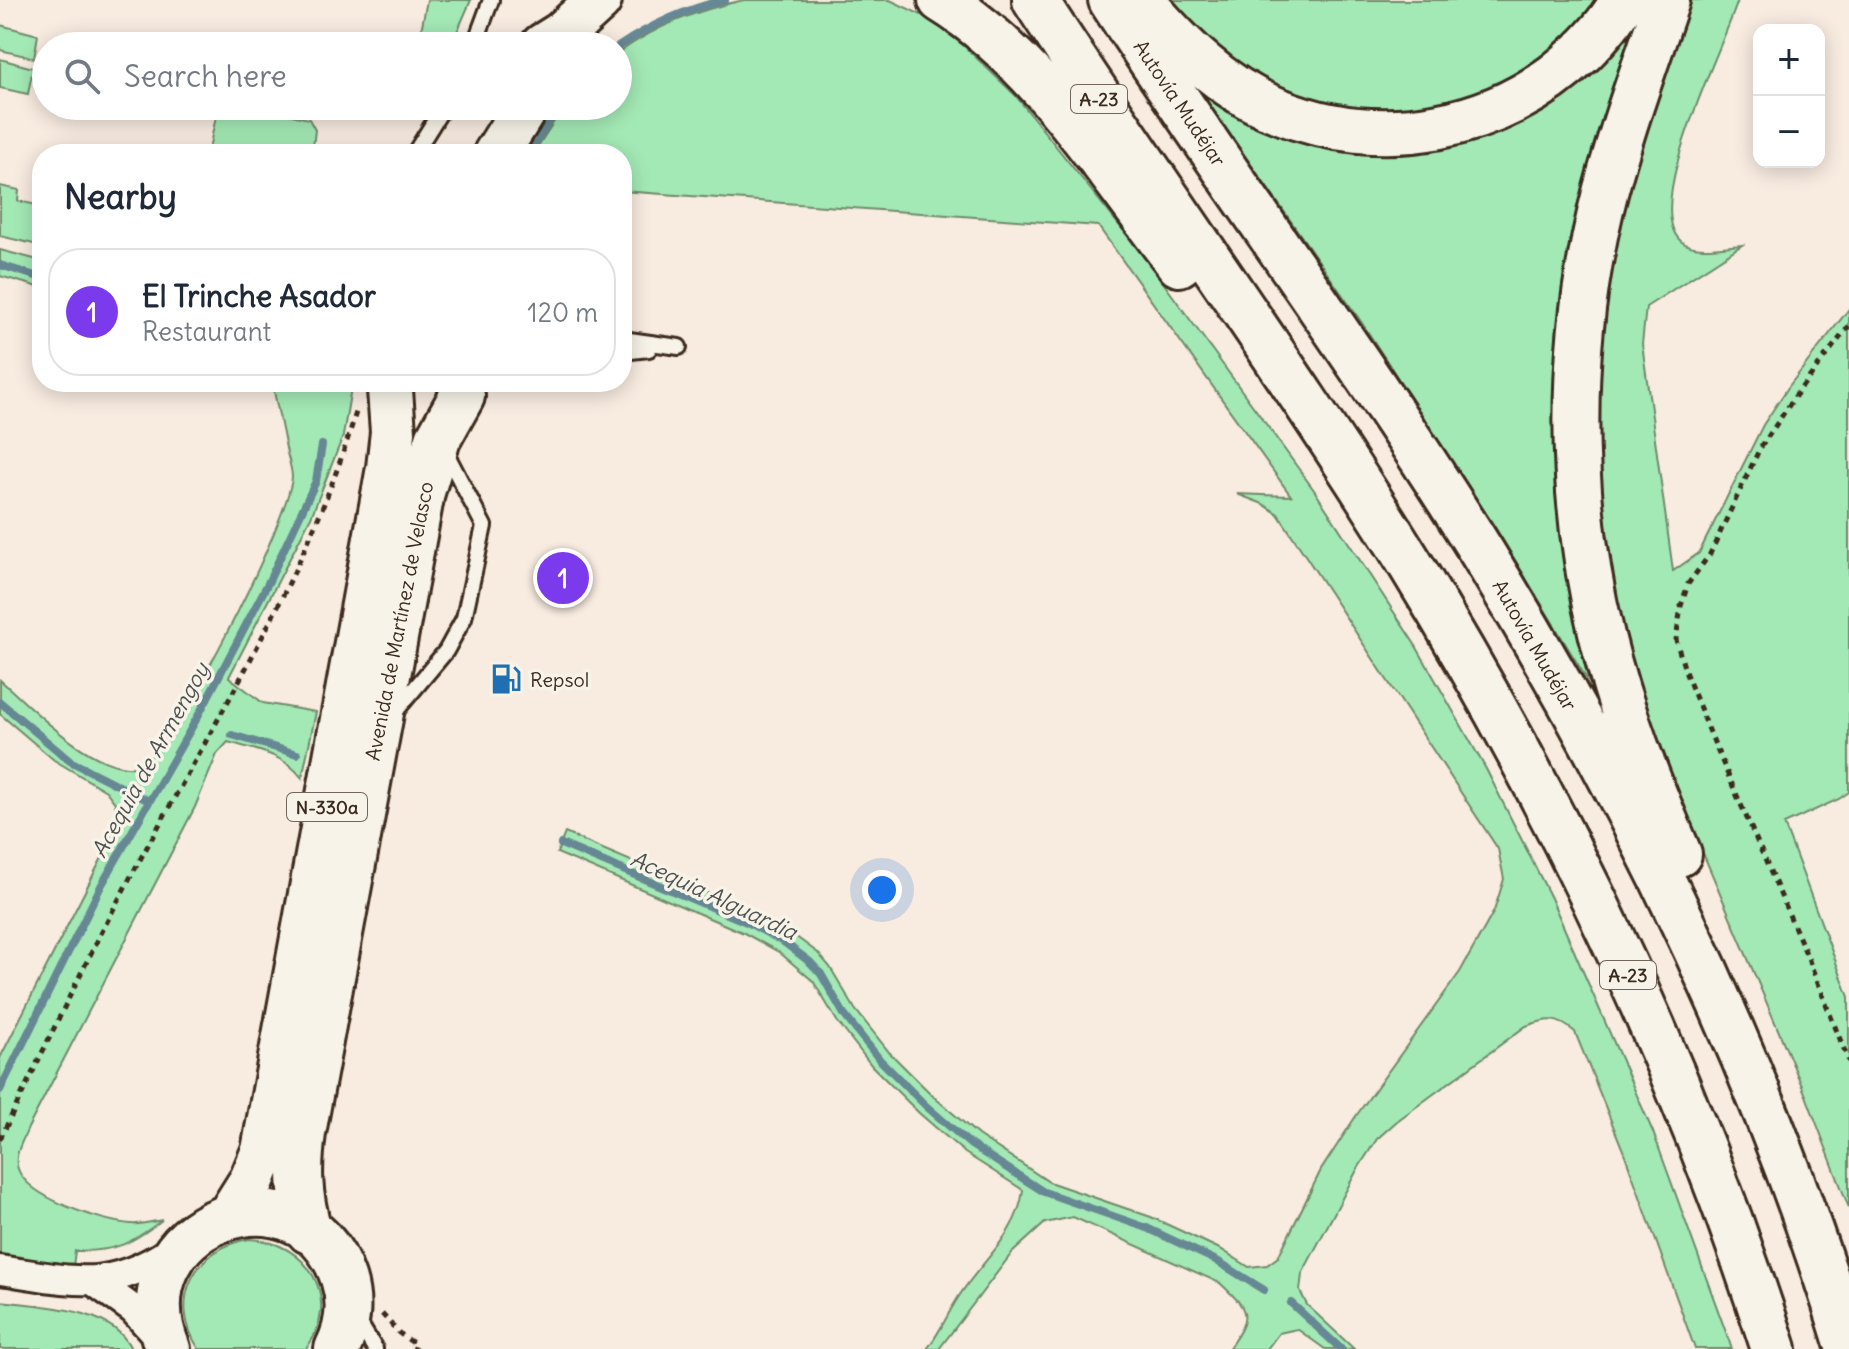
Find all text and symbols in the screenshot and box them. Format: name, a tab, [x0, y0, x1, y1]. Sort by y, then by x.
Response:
map controls	[1753, 24, 1825, 168]
button: +	[1753, 24, 1825, 96]
search box	[32, 32, 632, 120]
street label: Autovía Mudéjar	[1129, 35, 1231, 171]
icon: search	[60, 54, 104, 98]
text: Search here	[124, 57, 287, 95]
road number: A-23	[1071, 85, 1127, 113]
button: −	[1753, 96, 1825, 168]
text: Nearby	[64, 175, 177, 218]
text: El Trinche Asador	[142, 277, 376, 315]
text: 1	[87, 296, 97, 329]
text: 120 m	[527, 296, 598, 329]
text: Restaurant	[142, 315, 271, 348]
street label: Avenida de Martínez de Velasco	[360, 479, 438, 763]
pin: 1	[537, 548, 589, 608]
street label: Autovía Mudéjar	[1487, 575, 1583, 715]
water label: Acequia de Armengoy	[85, 656, 216, 862]
fuel station icon: Repsol	[489, 662, 523, 696]
place label: Repsol	[530, 667, 589, 692]
road number: N-330a	[287, 793, 367, 821]
water label: Acequia Alguardia	[626, 844, 803, 946]
your location	[862, 870, 902, 910]
road number: A-23	[1600, 961, 1656, 989]

